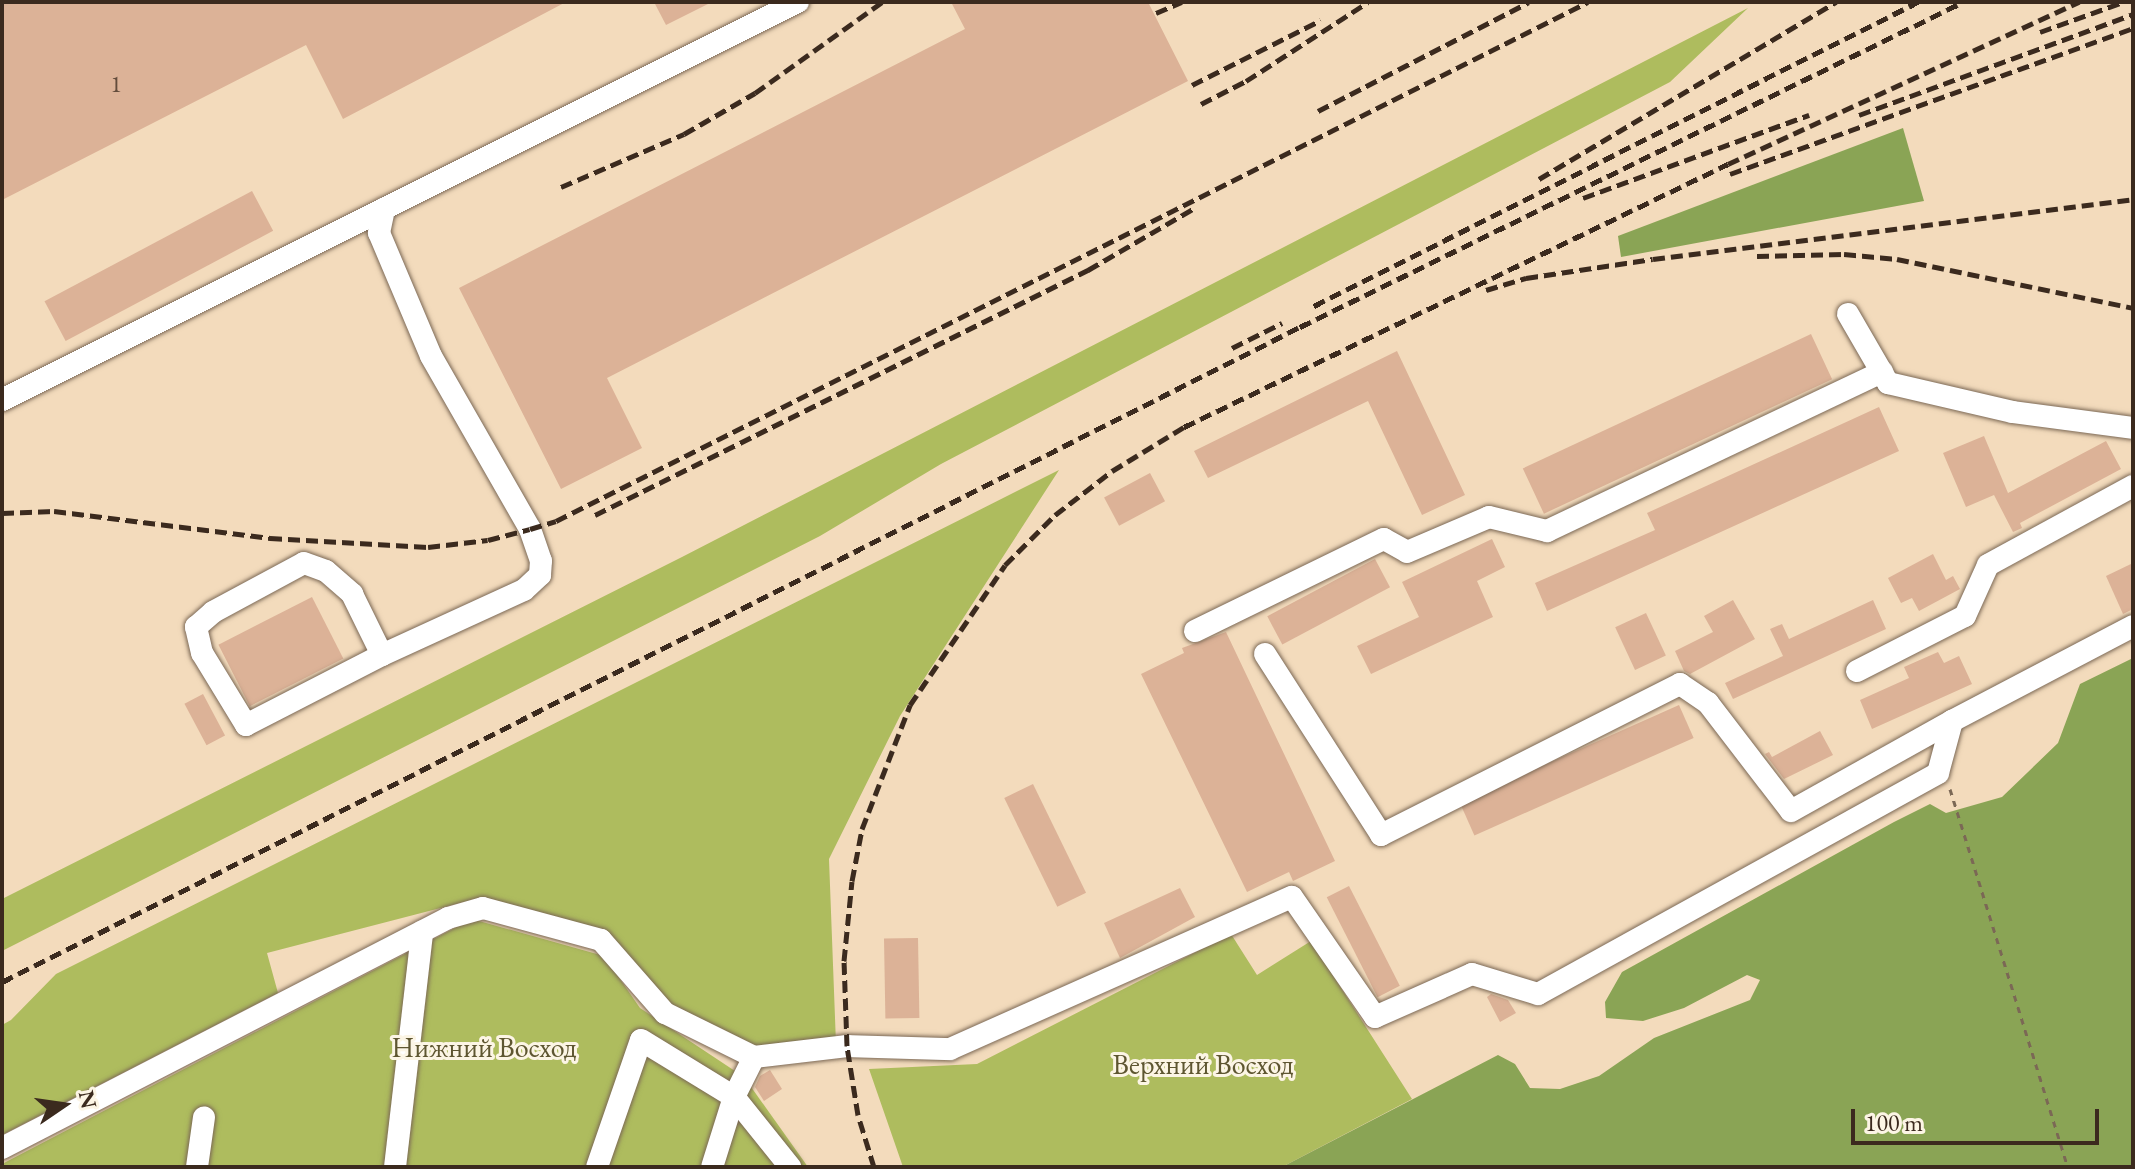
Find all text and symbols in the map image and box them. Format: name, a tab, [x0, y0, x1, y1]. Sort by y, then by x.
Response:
house number: 1	[110, 70, 122, 98]
park label: Нижний Восход	[391, 1030, 577, 1064]
park label: Верхний Восход	[1113, 1047, 1293, 1081]
north arrow	[24, 1065, 104, 1145]
text: N	[72, 1088, 104, 1111]
scale bar	[1855, 1093, 2103, 1143]
text: 100 m	[1865, 1107, 1923, 1138]

